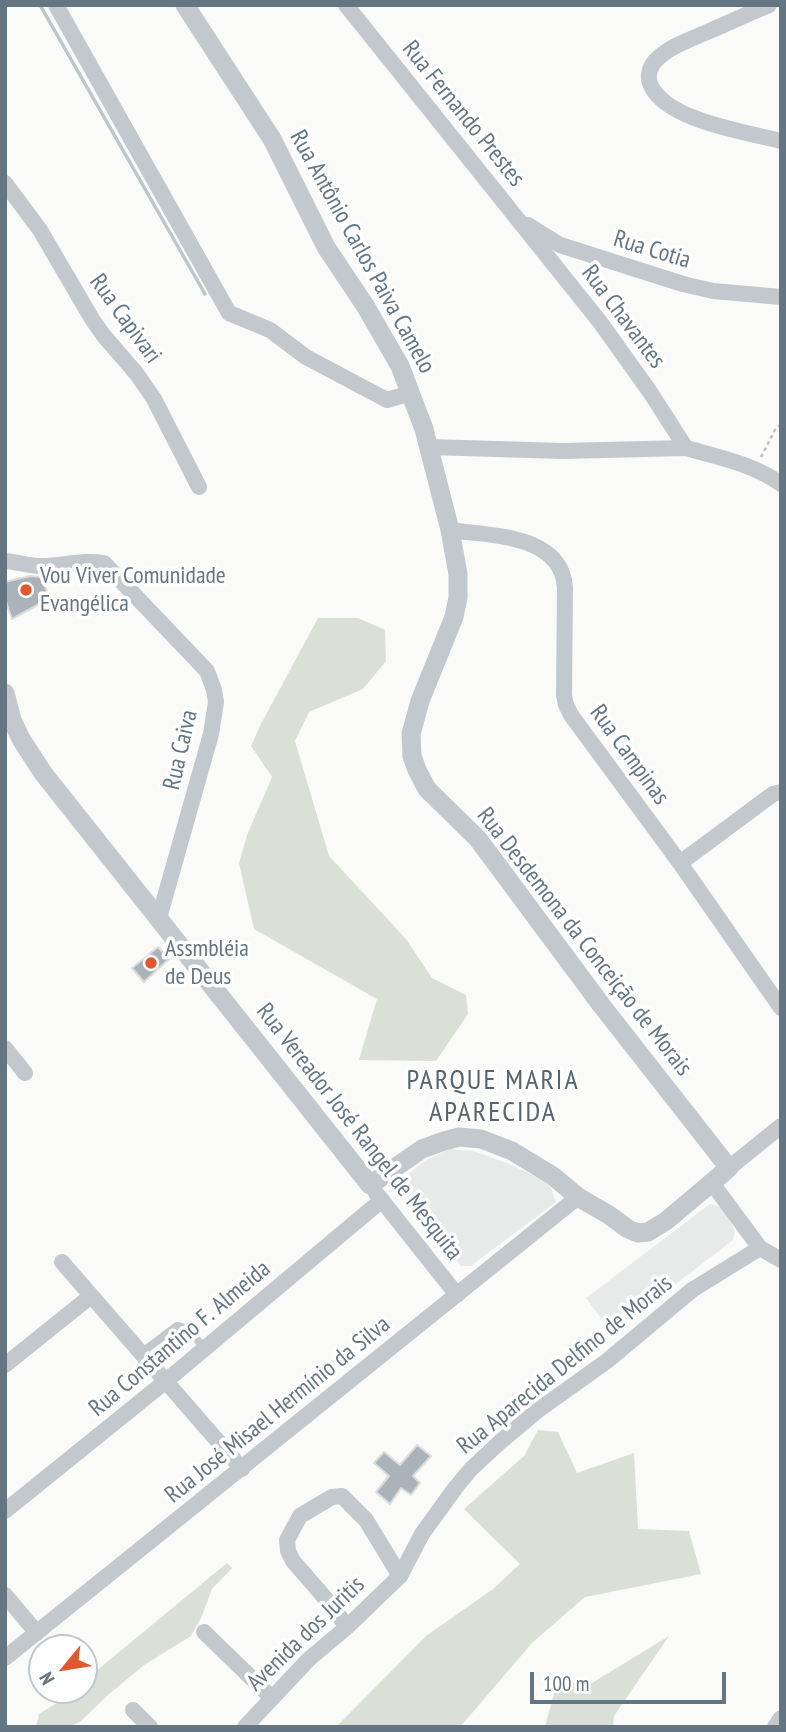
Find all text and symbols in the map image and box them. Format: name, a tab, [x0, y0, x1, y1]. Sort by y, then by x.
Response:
street label: Rua Fernando Prestes	[396, 35, 530, 193]
street label: Rua Antônio Carlos Paiva Camelo	[283, 126, 441, 378]
street label: Rua Cotia	[610, 225, 694, 275]
street label: Rua Chavantes	[575, 260, 671, 374]
street label: Rua Capivari	[83, 269, 167, 369]
place label: Vou Viver Comunidade Evangélica	[40, 562, 226, 618]
marker: Vou Viver Comunidade Evangélica	[18, 582, 34, 598]
street label: Rua Campinas	[583, 699, 675, 811]
street label: Rua Caiva	[158, 707, 204, 793]
street label: Rua Desdemona da Conceição de Morais	[470, 802, 698, 1082]
place label: Assmbléia de Deus	[165, 935, 249, 991]
marker: Assmbléia de Deus	[143, 955, 159, 971]
street label: Rua Vereador José Rangel de Mesquita	[250, 998, 468, 1266]
district label: PARQUE MARIA APARECIDA	[408, 1064, 578, 1130]
street label: Rua Constantino F. Almeida	[84, 1255, 276, 1423]
street label: Rua Aparecida Delfino de Morais	[452, 1269, 678, 1461]
street label: Rua José Misael Hermínio da Silva	[160, 1310, 396, 1510]
street label: Avenida dos Juritis	[241, 1571, 371, 1697]
north arrow	[28, 1634, 98, 1704]
scale bar	[534, 1658, 730, 1702]
text: N	[34, 1668, 60, 1689]
text: 100 m	[543, 1670, 589, 1697]

